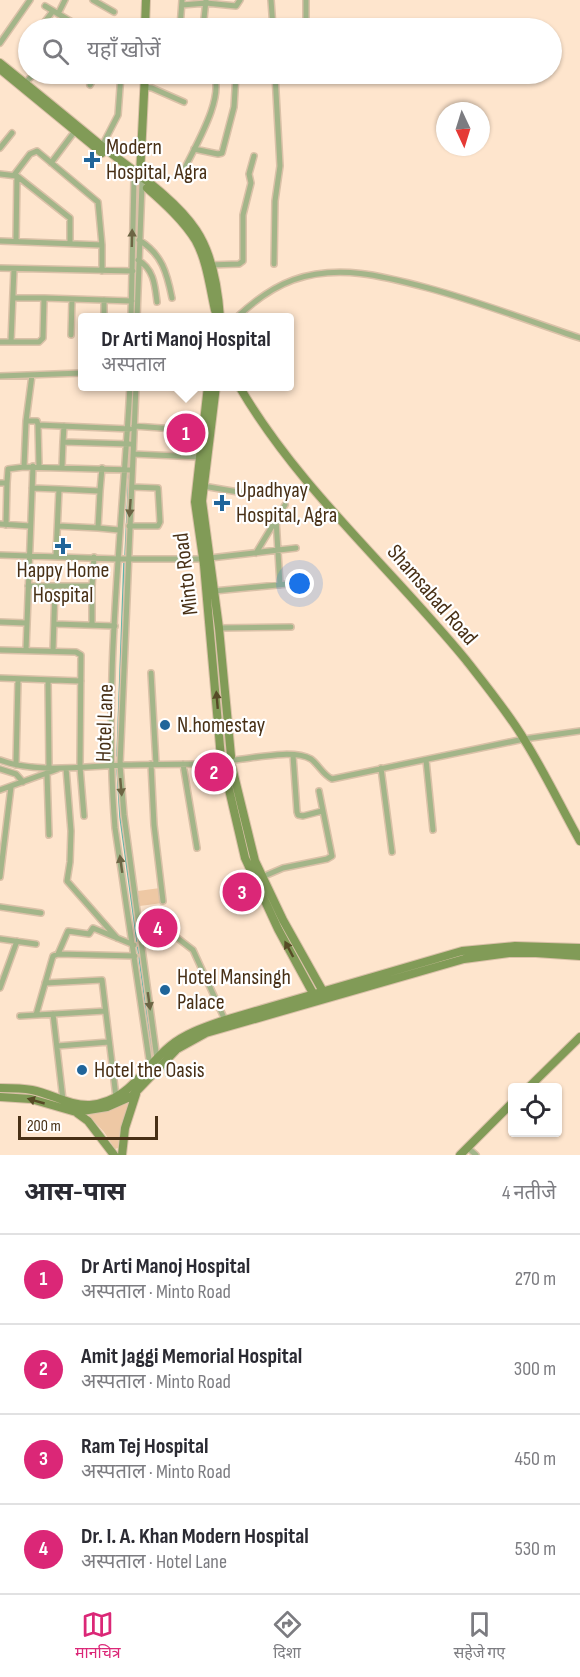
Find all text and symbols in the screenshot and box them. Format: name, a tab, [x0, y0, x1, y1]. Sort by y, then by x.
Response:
search box	[18, 18, 562, 84]
icon: search	[39, 35, 72, 68]
text: यहाँ खोजें	[87, 37, 161, 64]
north arrow	[436, 102, 490, 156]
place label: Modern Hospital, Agra	[106, 134, 207, 186]
marker: Modern Hospital, Agra	[83, 151, 101, 169]
one-way arrow	[127, 229, 136, 248]
popup	[78, 313, 294, 391]
text: Dr Arti Manoj Hospital	[101, 326, 271, 353]
text: अस्पताल	[101, 353, 166, 377]
pin: 1	[166, 410, 206, 456]
place label: Upadhyay Hospital, Agra	[236, 477, 337, 529]
marker: Upadhyay Hospital, Agra	[213, 494, 231, 512]
one-way arrow	[126, 498, 135, 517]
street label: Minto Road	[168, 531, 204, 617]
marker: Happy Home Hospital	[54, 537, 72, 555]
street label: Shamsabad Road	[381, 539, 483, 651]
place label: Happy Home Hospital	[17, 557, 109, 609]
your location	[285, 569, 314, 598]
street label: Hotel Lane	[90, 683, 120, 763]
one-way arrow	[212, 690, 222, 709]
place label: N.homestay	[177, 712, 266, 739]
marker: N.homestay	[158, 718, 172, 732]
pin: 2	[194, 750, 234, 794]
one-way arrow	[117, 777, 126, 796]
one-way arrow	[116, 854, 125, 873]
pin: 3	[222, 870, 262, 914]
pin: 4	[138, 906, 178, 950]
one-way arrow	[284, 941, 294, 958]
place label: Hotel Mansingh Palace	[177, 964, 291, 1016]
marker: Hotel Mansingh Palace	[158, 983, 172, 997]
one-way arrow	[144, 991, 153, 1010]
place label: Hotel the Oasis	[94, 1057, 205, 1084]
marker: Hotel the Oasis	[75, 1063, 89, 1077]
map controls	[508, 1083, 562, 1137]
button: locate	[508, 1083, 562, 1137]
one-way arrow	[27, 1096, 45, 1105]
scale bar	[18, 1113, 158, 1140]
text: 200 m	[27, 1117, 61, 1136]
text: आस-पास	[24, 1177, 126, 1208]
text: 4 नतीजे	[502, 1181, 556, 1205]
text: Dr Arti Manoj Hospital	[81, 1253, 250, 1280]
text: 1	[40, 1267, 47, 1291]
text: 270 m	[515, 1267, 556, 1291]
text: अस्पताल · Minto Road	[81, 1280, 231, 1304]
text: Amit Jaggi Memorial Hospital	[81, 1343, 302, 1370]
text: 2	[39, 1357, 48, 1381]
text: 300 m	[514, 1357, 556, 1381]
text: अस्पताल · Minto Road	[81, 1370, 231, 1394]
text: Ram Tej Hospital	[81, 1433, 209, 1460]
text: 3	[39, 1447, 48, 1471]
text: 450 m	[515, 1447, 556, 1471]
text: अस्पताल · Minto Road	[81, 1460, 231, 1484]
text: Dr. I. A. Khan Modern Hospital	[81, 1523, 309, 1550]
text: 4	[39, 1537, 48, 1561]
text: 530 m	[515, 1537, 556, 1561]
text: अस्पताल · Hotel Lane	[81, 1550, 227, 1574]
tab: मानचित्र	[75, 1608, 121, 1665]
tab: दिशा	[271, 1608, 304, 1665]
tab: सहेजे गए	[453, 1608, 505, 1665]

